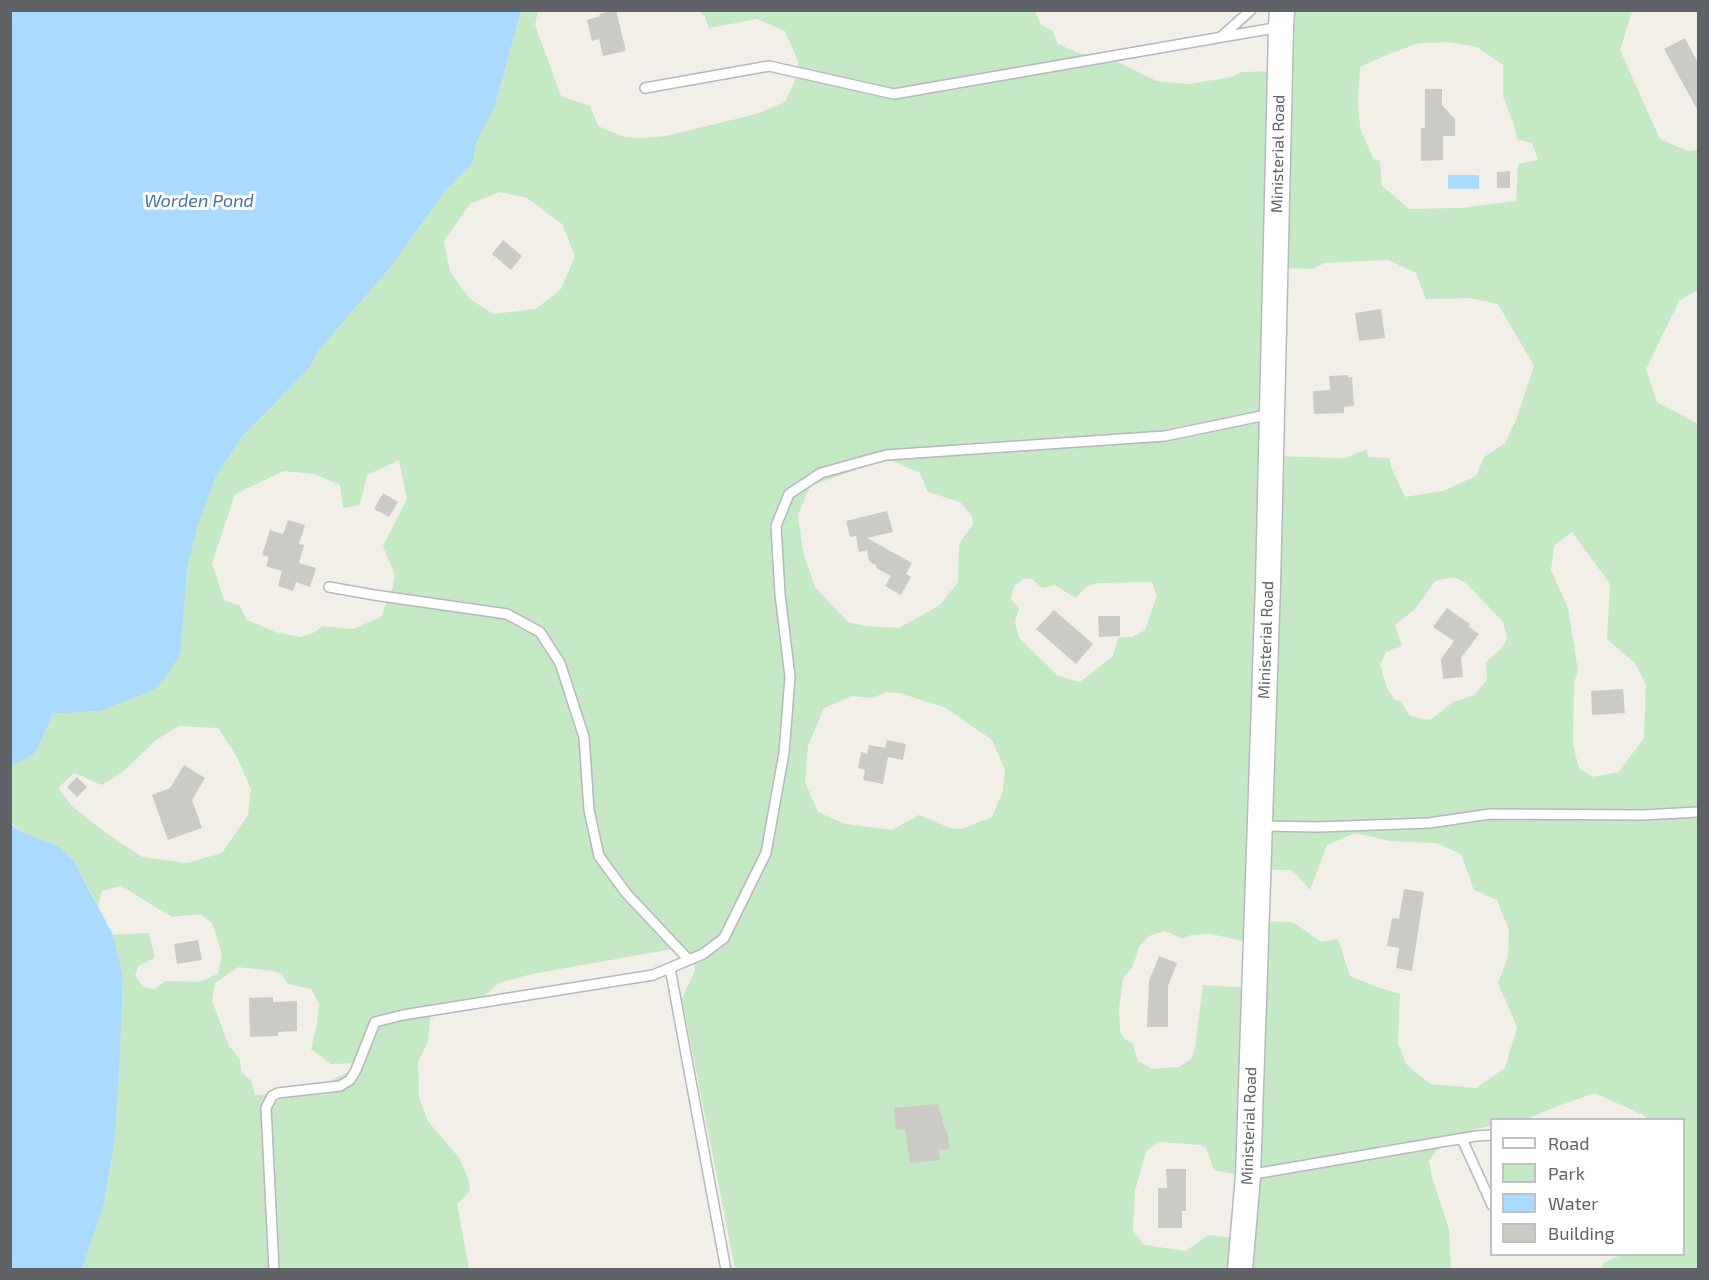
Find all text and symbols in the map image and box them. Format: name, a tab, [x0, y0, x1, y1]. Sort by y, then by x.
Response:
street label: Ministerial Road	[1267, 95, 1289, 213]
water label: Worden Pond	[144, 190, 254, 212]
street label: Ministerial Road	[1254, 580, 1278, 700]
street label: Ministerial Road	[1237, 1066, 1261, 1186]
legend	[1490, 1118, 1685, 1256]
text: Road	[1548, 1132, 1589, 1154]
text: Park	[1548, 1162, 1585, 1184]
text: Water	[1548, 1192, 1598, 1214]
text: Building	[1548, 1222, 1615, 1244]

